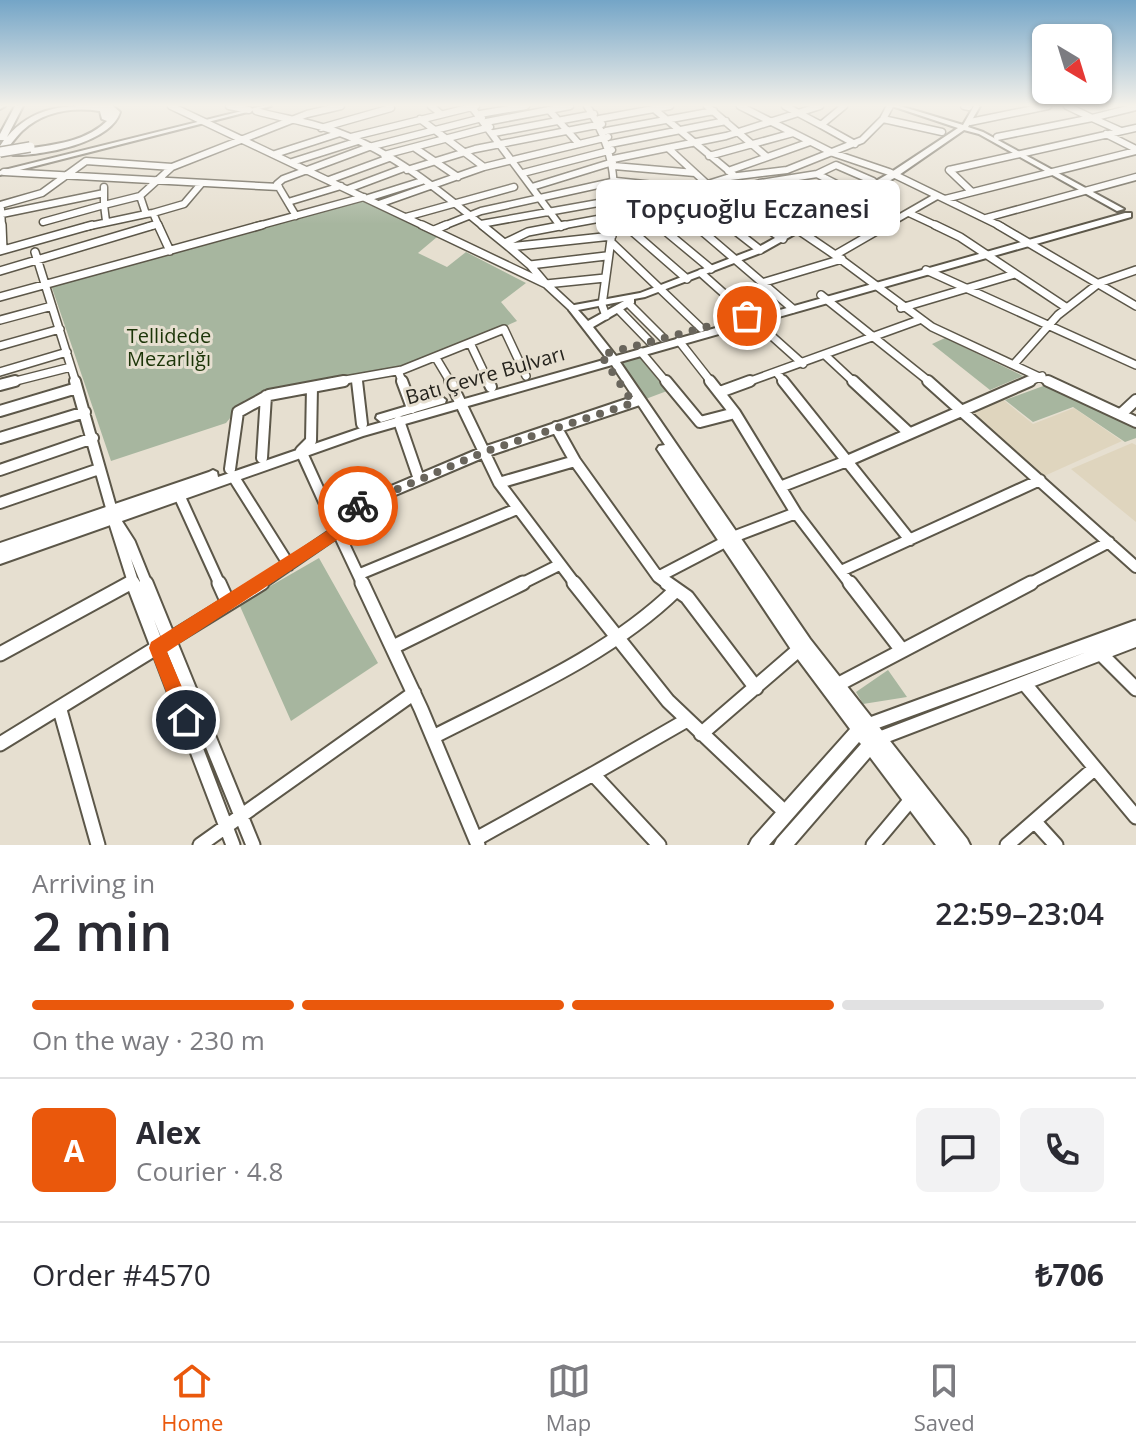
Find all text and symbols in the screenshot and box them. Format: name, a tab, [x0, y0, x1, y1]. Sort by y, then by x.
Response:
north arrow	[1032, 24, 1112, 104]
map controls	[1032, 24, 1112, 104]
callout: Topçuoğlu Eczanesi	[595, 180, 899, 236]
text: Topçuoğlu Eczanesi	[626, 190, 870, 226]
pin	[713, 282, 781, 350]
icon: bag	[725, 294, 769, 338]
park label: Tellidede Mezarlığı	[127, 322, 211, 372]
street label: Batı Çevre Bulvarı	[402, 339, 568, 411]
courier	[318, 466, 398, 546]
icon: bike	[336, 484, 380, 528]
pin	[152, 686, 220, 754]
icon: home	[164, 698, 208, 742]
text: Arriving in	[32, 865, 155, 901]
text: 22:59–23:04	[935, 893, 1104, 934]
text: 2 min	[32, 895, 172, 966]
text: On the way · 230 m	[32, 1022, 265, 1058]
button: chat	[916, 1108, 1000, 1192]
button: phone	[1020, 1108, 1104, 1192]
text: Alex	[136, 1112, 201, 1153]
text: A	[64, 1130, 84, 1171]
text: Courier · 4.8	[136, 1153, 283, 1189]
text: Order #4570	[32, 1254, 211, 1295]
text: ₺706	[1035, 1254, 1104, 1295]
tab: Home	[161, 1359, 223, 1437]
tab: Map	[546, 1359, 591, 1437]
tab: Saved	[914, 1359, 975, 1437]

